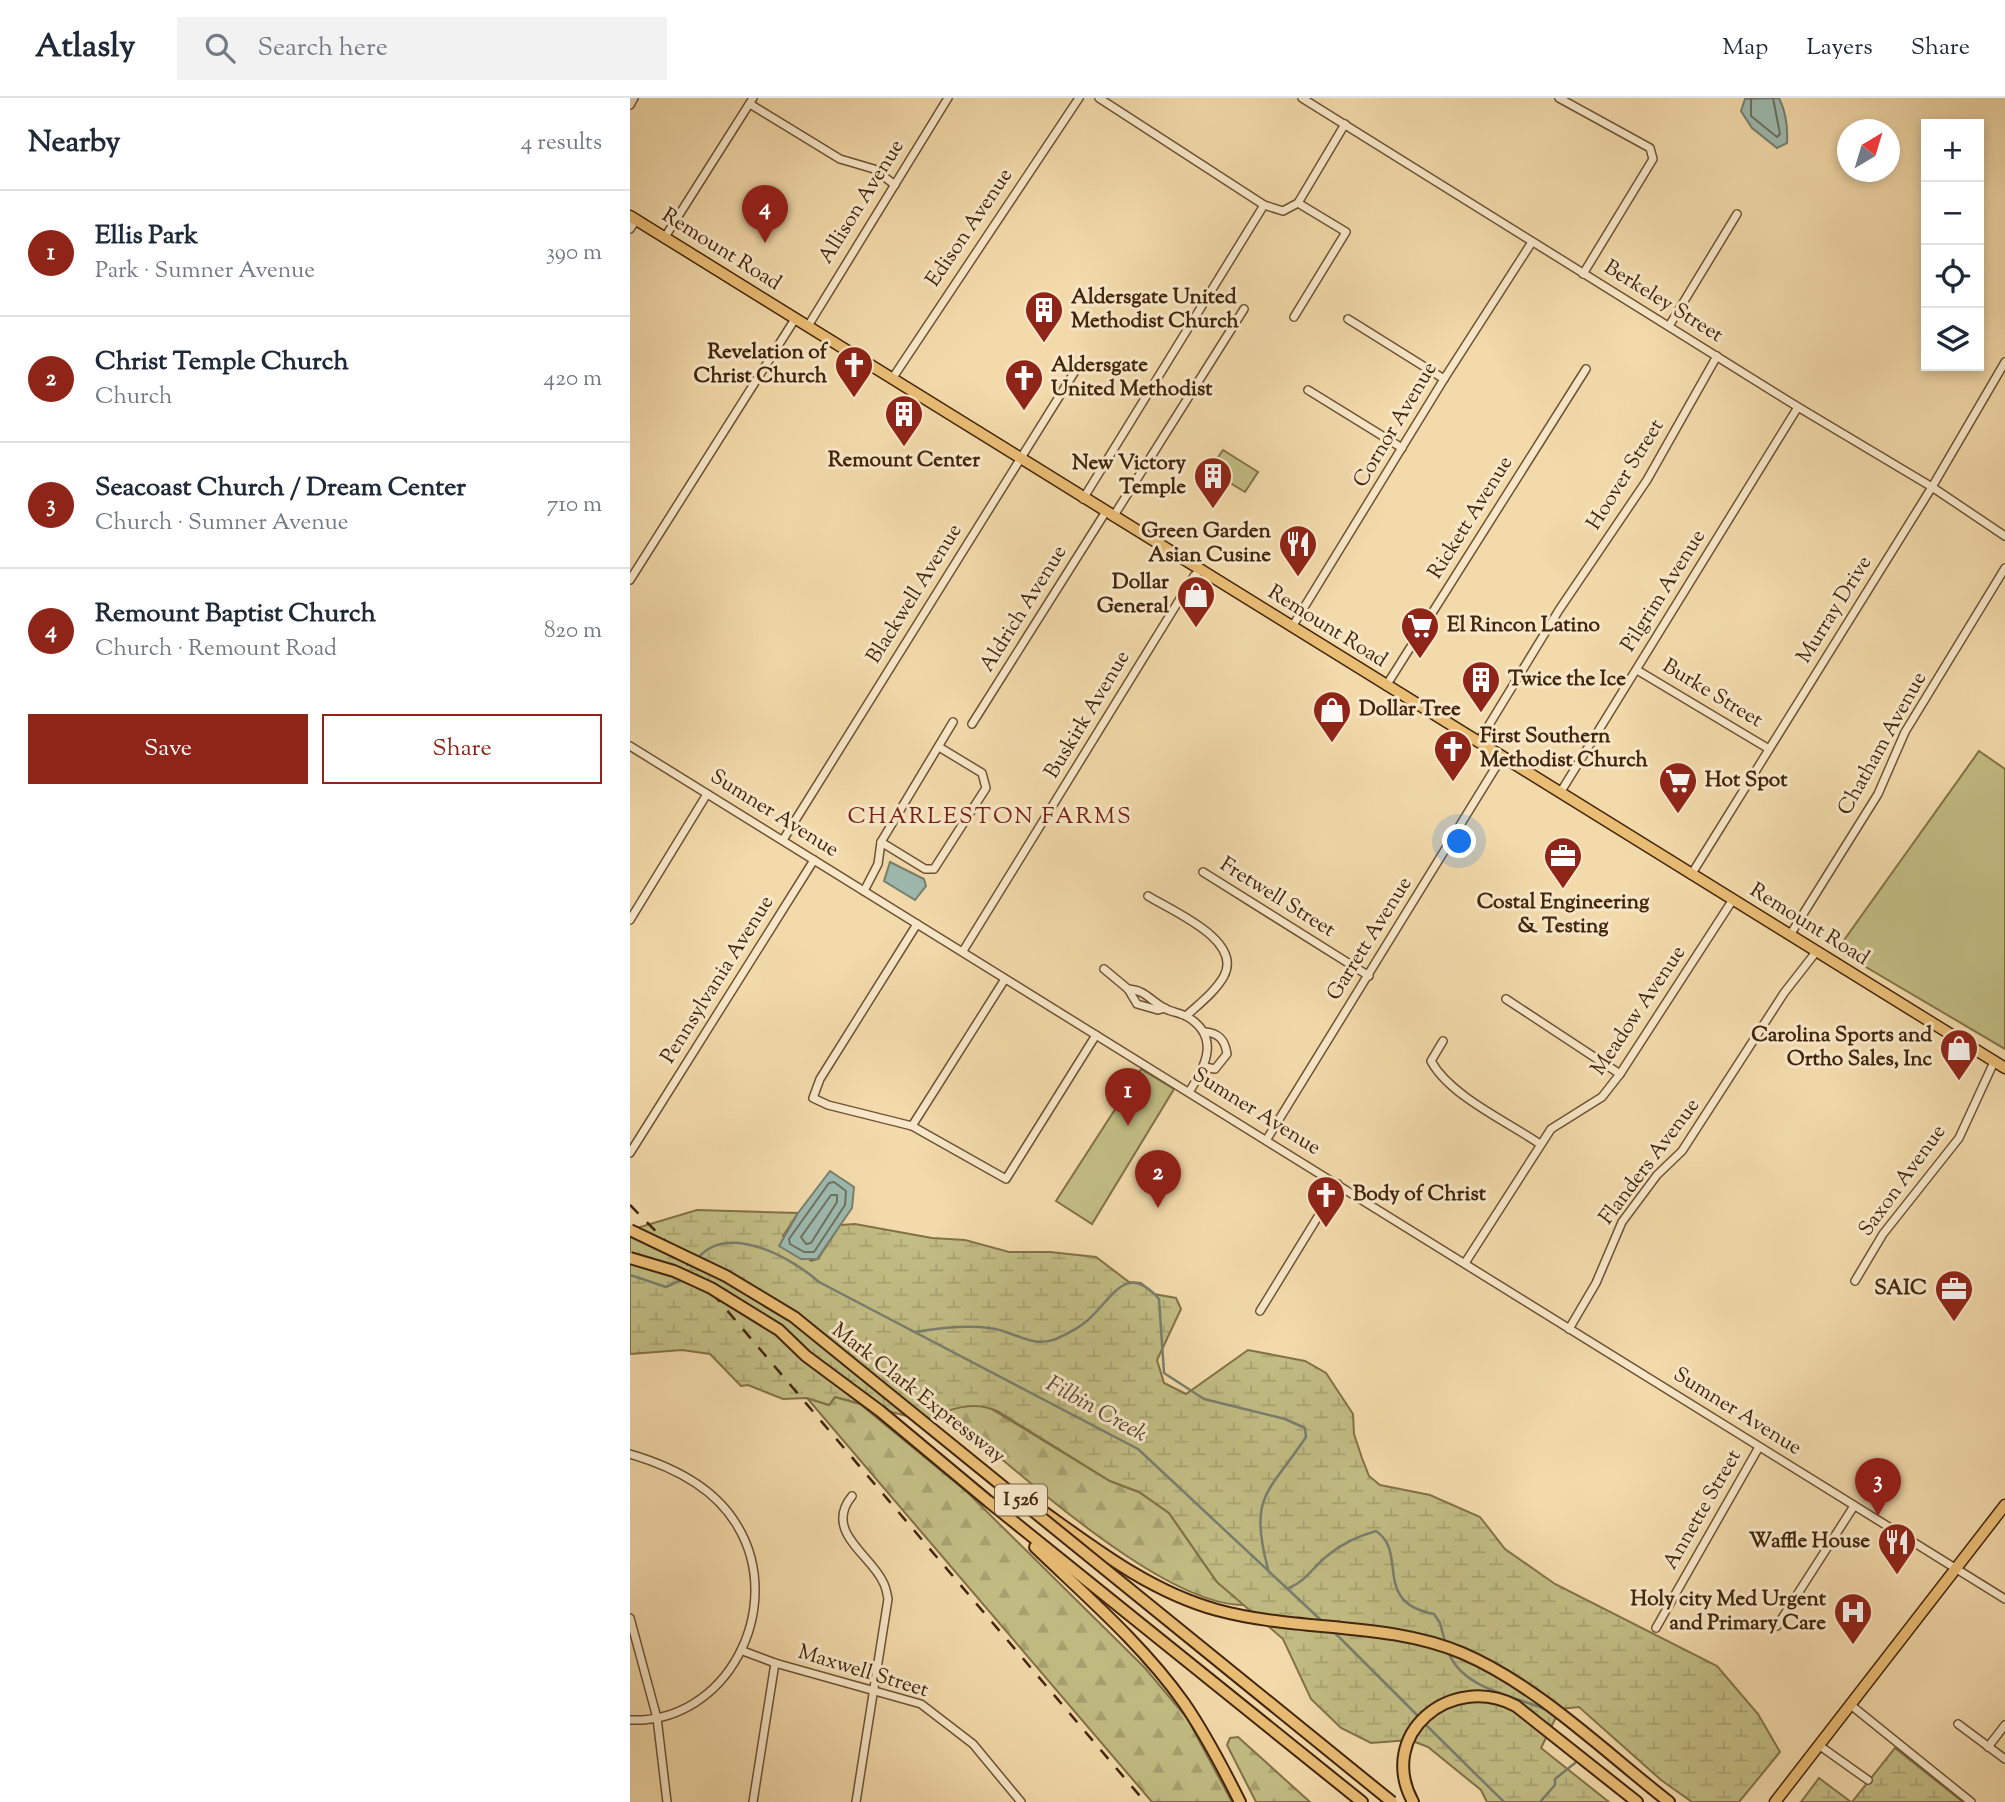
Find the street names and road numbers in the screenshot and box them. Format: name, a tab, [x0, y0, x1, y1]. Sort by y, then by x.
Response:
street label: Allison Avenue	[812, 134, 912, 270]
street label: Edison Avenue	[919, 163, 1021, 293]
street label: Remount Road	[655, 201, 787, 299]
street label: Berkeley Street	[1597, 253, 1729, 351]
street label: Cornor Avenue	[1347, 356, 1445, 494]
street label: Hoover Street	[1580, 414, 1672, 536]
street label: Rickett Avenue	[1421, 451, 1521, 585]
street label: Blackwell Avenue	[860, 518, 970, 670]
street label: Pilgrim Avenue	[1614, 524, 1714, 658]
street label: Aldrich Avenue	[973, 540, 1075, 678]
street label: Murray Drive	[1790, 550, 1880, 670]
street label: Remount Road	[1261, 578, 1393, 676]
street label: Buskirk Avenue	[1038, 645, 1138, 785]
street label: Burke Street	[1656, 652, 1768, 736]
street label: Chatham Avenue	[1831, 667, 1935, 821]
street label: Sumner Avenue	[704, 762, 844, 866]
street label: Fretwell Street	[1213, 851, 1341, 945]
street label: Garrett Avenue	[1320, 871, 1420, 1007]
street label: Remount Road	[1743, 876, 1875, 974]
street label: Pennsylvania Avenue	[654, 890, 782, 1070]
street label: Meadow Avenue	[1584, 940, 1694, 1082]
street label: Sumner Avenue	[1186, 1060, 1326, 1164]
street label: Flanders Avenue	[1592, 1092, 1708, 1232]
street label: Saxon Avenue	[1852, 1119, 1954, 1243]
street label: Mark Clark Expressway	[825, 1316, 1012, 1472]
street label: Sumner Avenue	[1667, 1360, 1807, 1464]
street label: Annette Street	[1656, 1444, 1750, 1576]
road number: I 526	[995, 1484, 1047, 1516]
street label: Maxwell Street	[794, 1638, 932, 1706]

